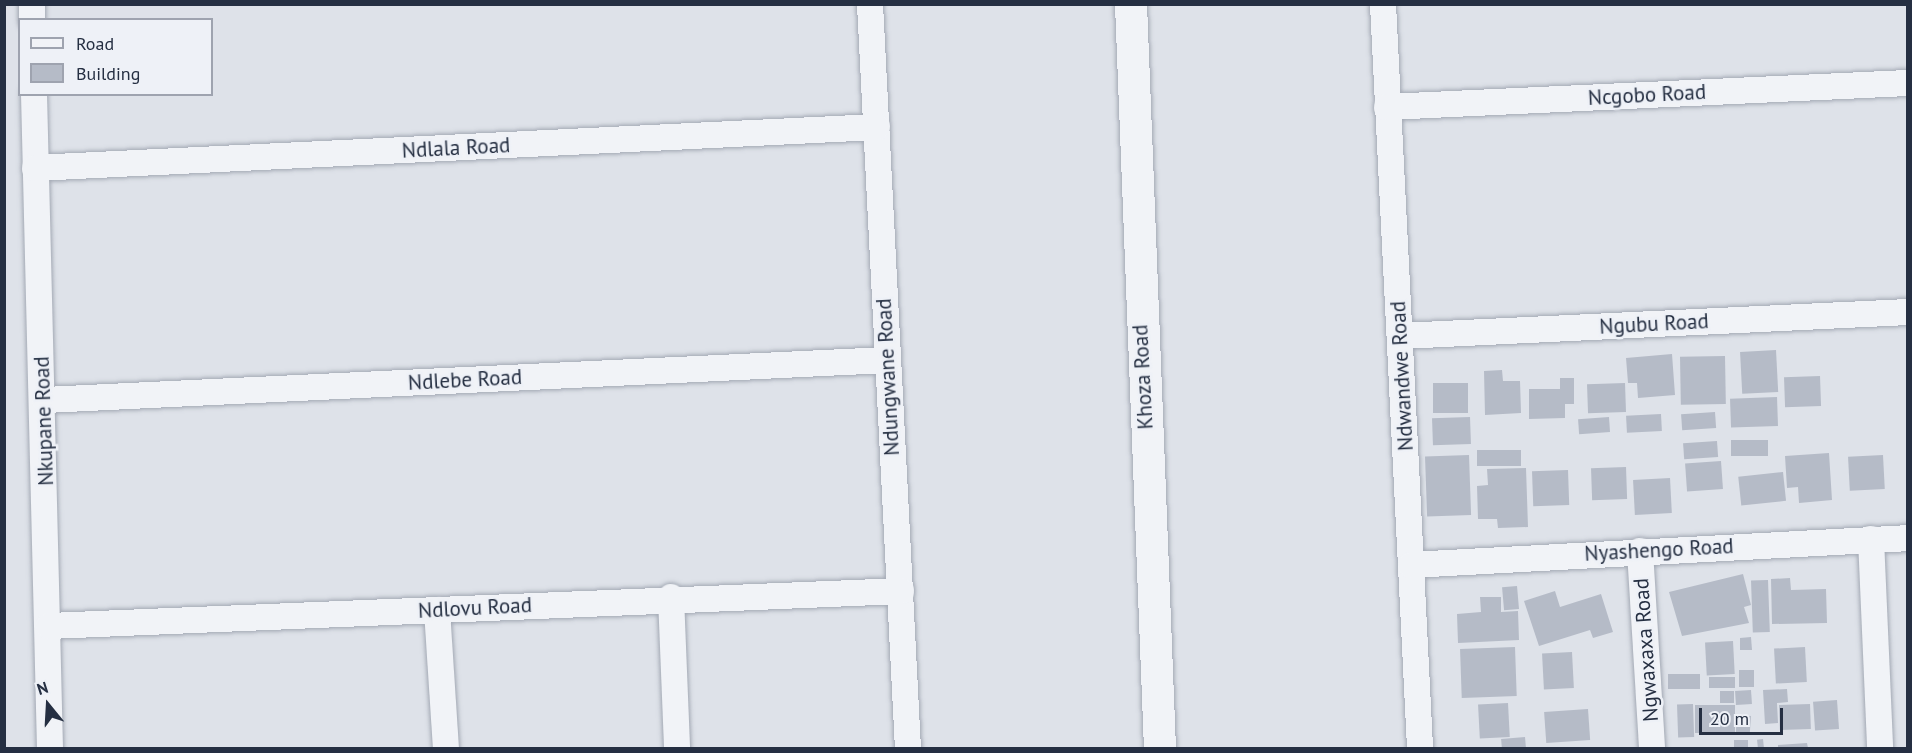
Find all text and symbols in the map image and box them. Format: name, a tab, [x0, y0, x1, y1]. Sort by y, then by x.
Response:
legend	[18, 18, 213, 96]
text: Road	[76, 32, 114, 55]
text: Building	[76, 62, 140, 85]
street label: Ncgobo Road	[1587, 79, 1707, 111]
street label: Ndlala Road	[401, 133, 511, 163]
street label: Ndungwane Road	[871, 298, 905, 456]
street label: Ndwandwe Road	[1385, 300, 1419, 452]
street label: Ngubu Road	[1599, 309, 1709, 339]
street label: Khoza Road	[1128, 324, 1158, 430]
street label: Nkupane Road	[29, 356, 59, 486]
street label: Ndlebe Road	[407, 364, 523, 396]
street label: Nyashengo Road	[1584, 534, 1734, 566]
street label: Ngwaxaxa Road	[1628, 577, 1664, 723]
street label: Ndlovu Road	[417, 592, 533, 624]
north arrow	[18, 675, 78, 735]
text: N	[34, 677, 51, 699]
scale bar	[1702, 696, 1786, 734]
text: 20 m	[1710, 707, 1749, 730]

